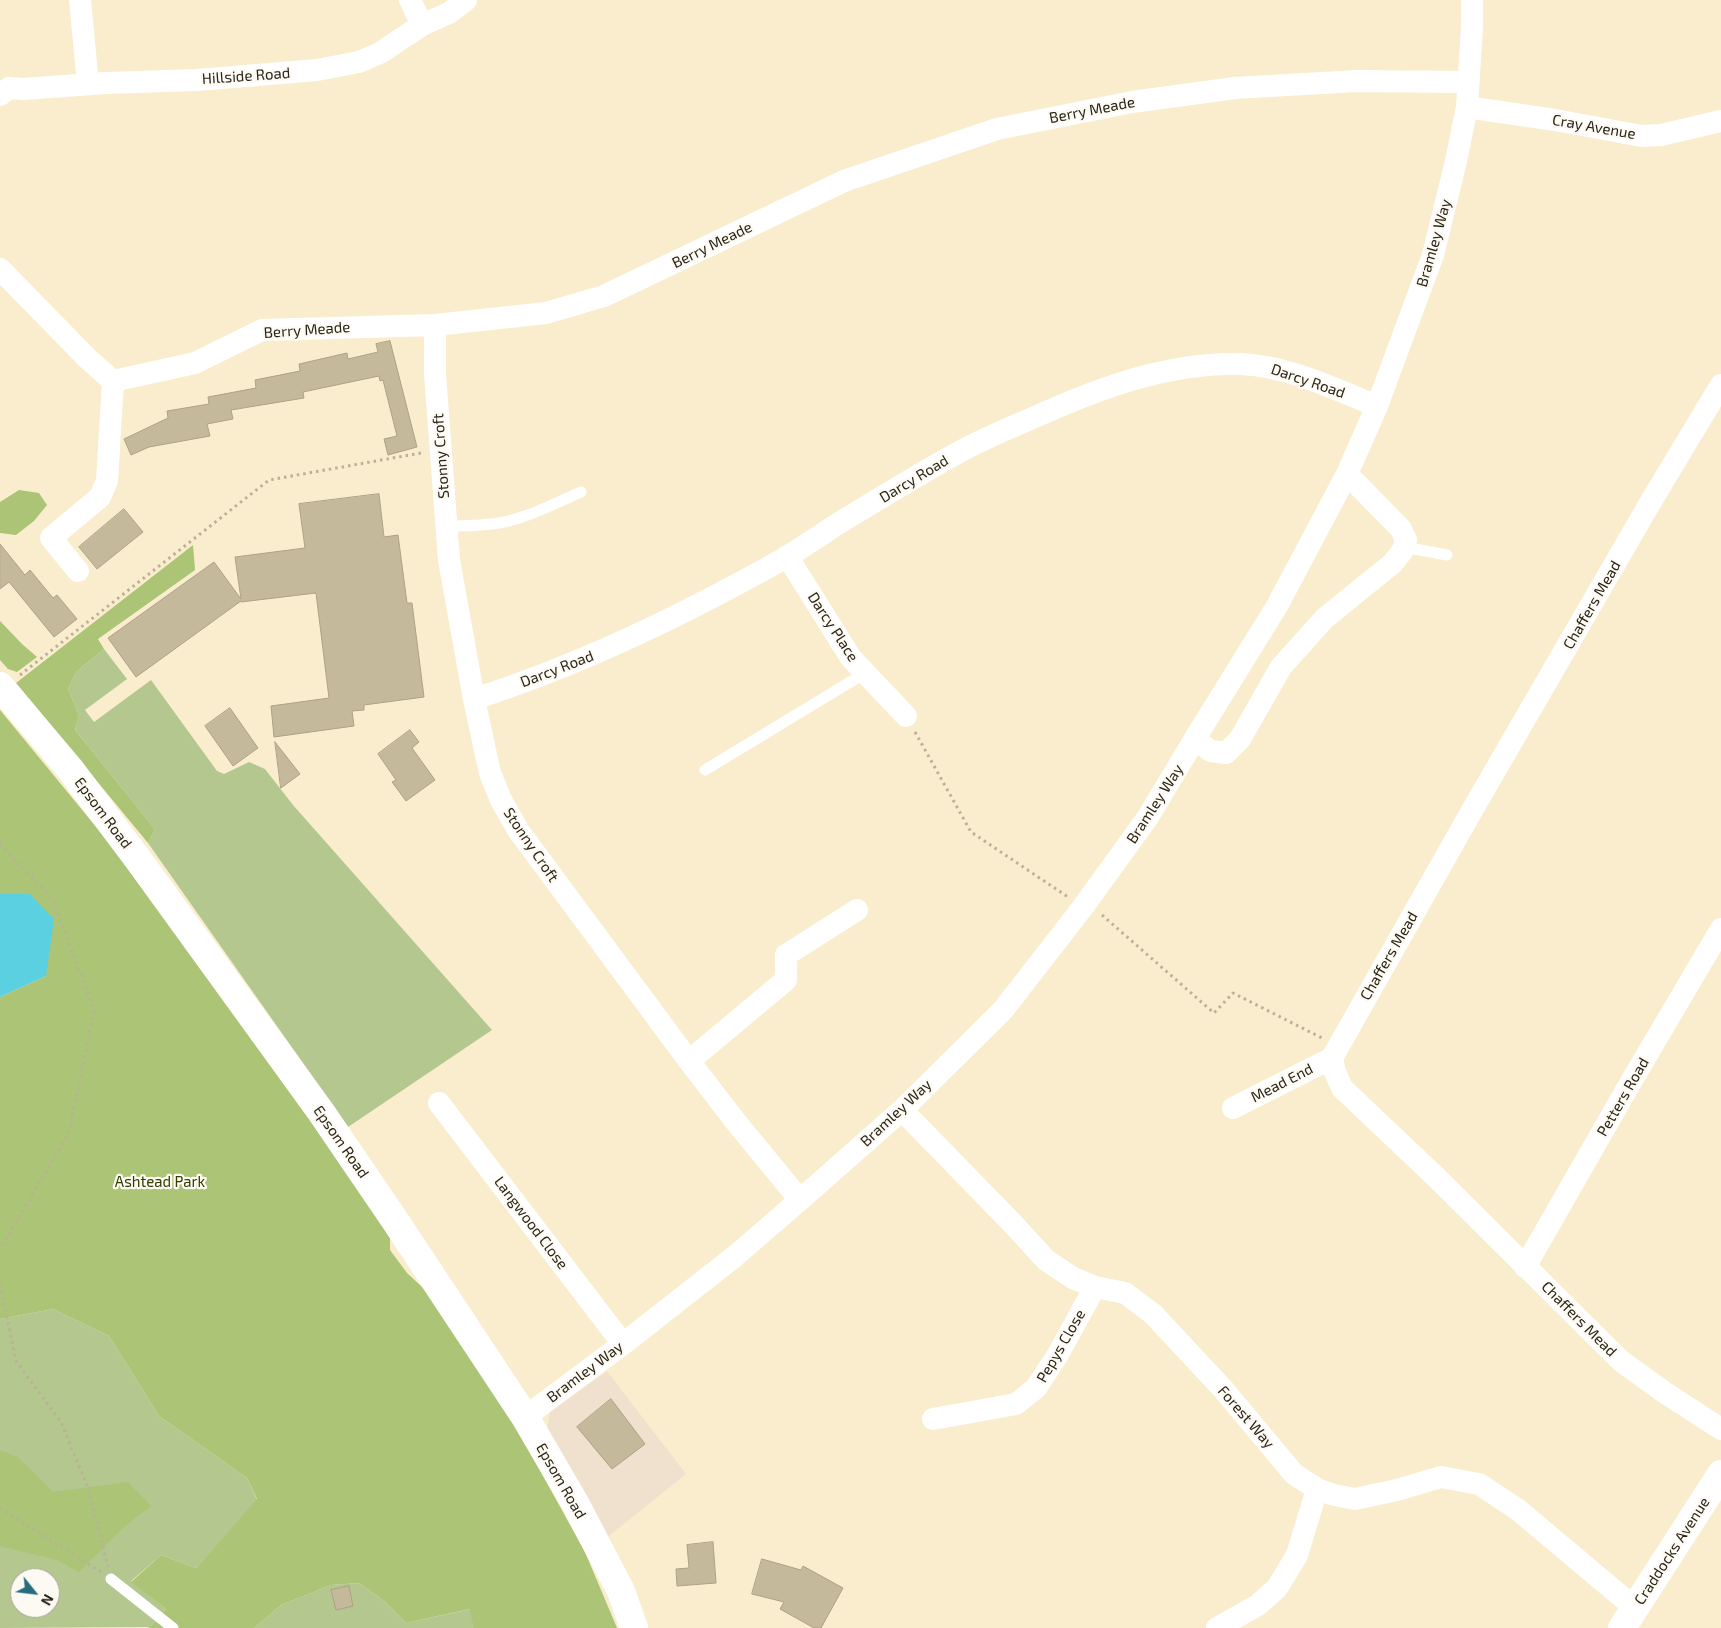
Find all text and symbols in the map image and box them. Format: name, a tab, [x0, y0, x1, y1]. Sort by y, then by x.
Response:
street label: Hillside Road	[201, 64, 291, 88]
street label: Berry Meade	[1048, 93, 1136, 127]
street label: Cray Avenue	[1551, 111, 1637, 143]
street label: Bramley Way	[1413, 197, 1455, 289]
street label: Berry Meade	[669, 218, 755, 272]
street label: Berry Meade	[263, 318, 351, 342]
street label: Darcy Road	[1269, 360, 1347, 402]
street label: Stonny Croft	[429, 413, 453, 499]
street label: Darcy Road	[876, 451, 952, 507]
street label: Chaffers Mead	[1559, 558, 1625, 652]
street label: Darcy Place	[804, 589, 862, 665]
street label: Darcy Road	[518, 647, 596, 691]
street label: Bramley Way	[1123, 761, 1187, 847]
street label: Epsom Road	[70, 774, 136, 852]
street label: Stonny Croft	[500, 805, 562, 885]
street label: Chaffers Mead	[1356, 909, 1422, 1003]
street label: Petters Road	[1593, 1054, 1653, 1140]
street label: Mead End	[1248, 1060, 1316, 1106]
street label: Bramley Way	[857, 1076, 935, 1150]
street label: Epsom Road	[309, 1102, 373, 1182]
park label: Ashtead Park	[115, 1173, 205, 1191]
street label: Langwood Close	[490, 1173, 572, 1273]
street label: Chaffers Mead	[1538, 1278, 1620, 1360]
street label: Pepys Close	[1033, 1306, 1089, 1386]
street label: Bramley Way	[543, 1338, 627, 1406]
street label: Forest Way	[1214, 1382, 1278, 1452]
street label: Epsom Road	[532, 1440, 590, 1522]
street label: Craddocks Avenue	[1630, 1494, 1714, 1608]
north arrow	[10, 1568, 60, 1618]
text: N	[38, 1591, 58, 1609]

